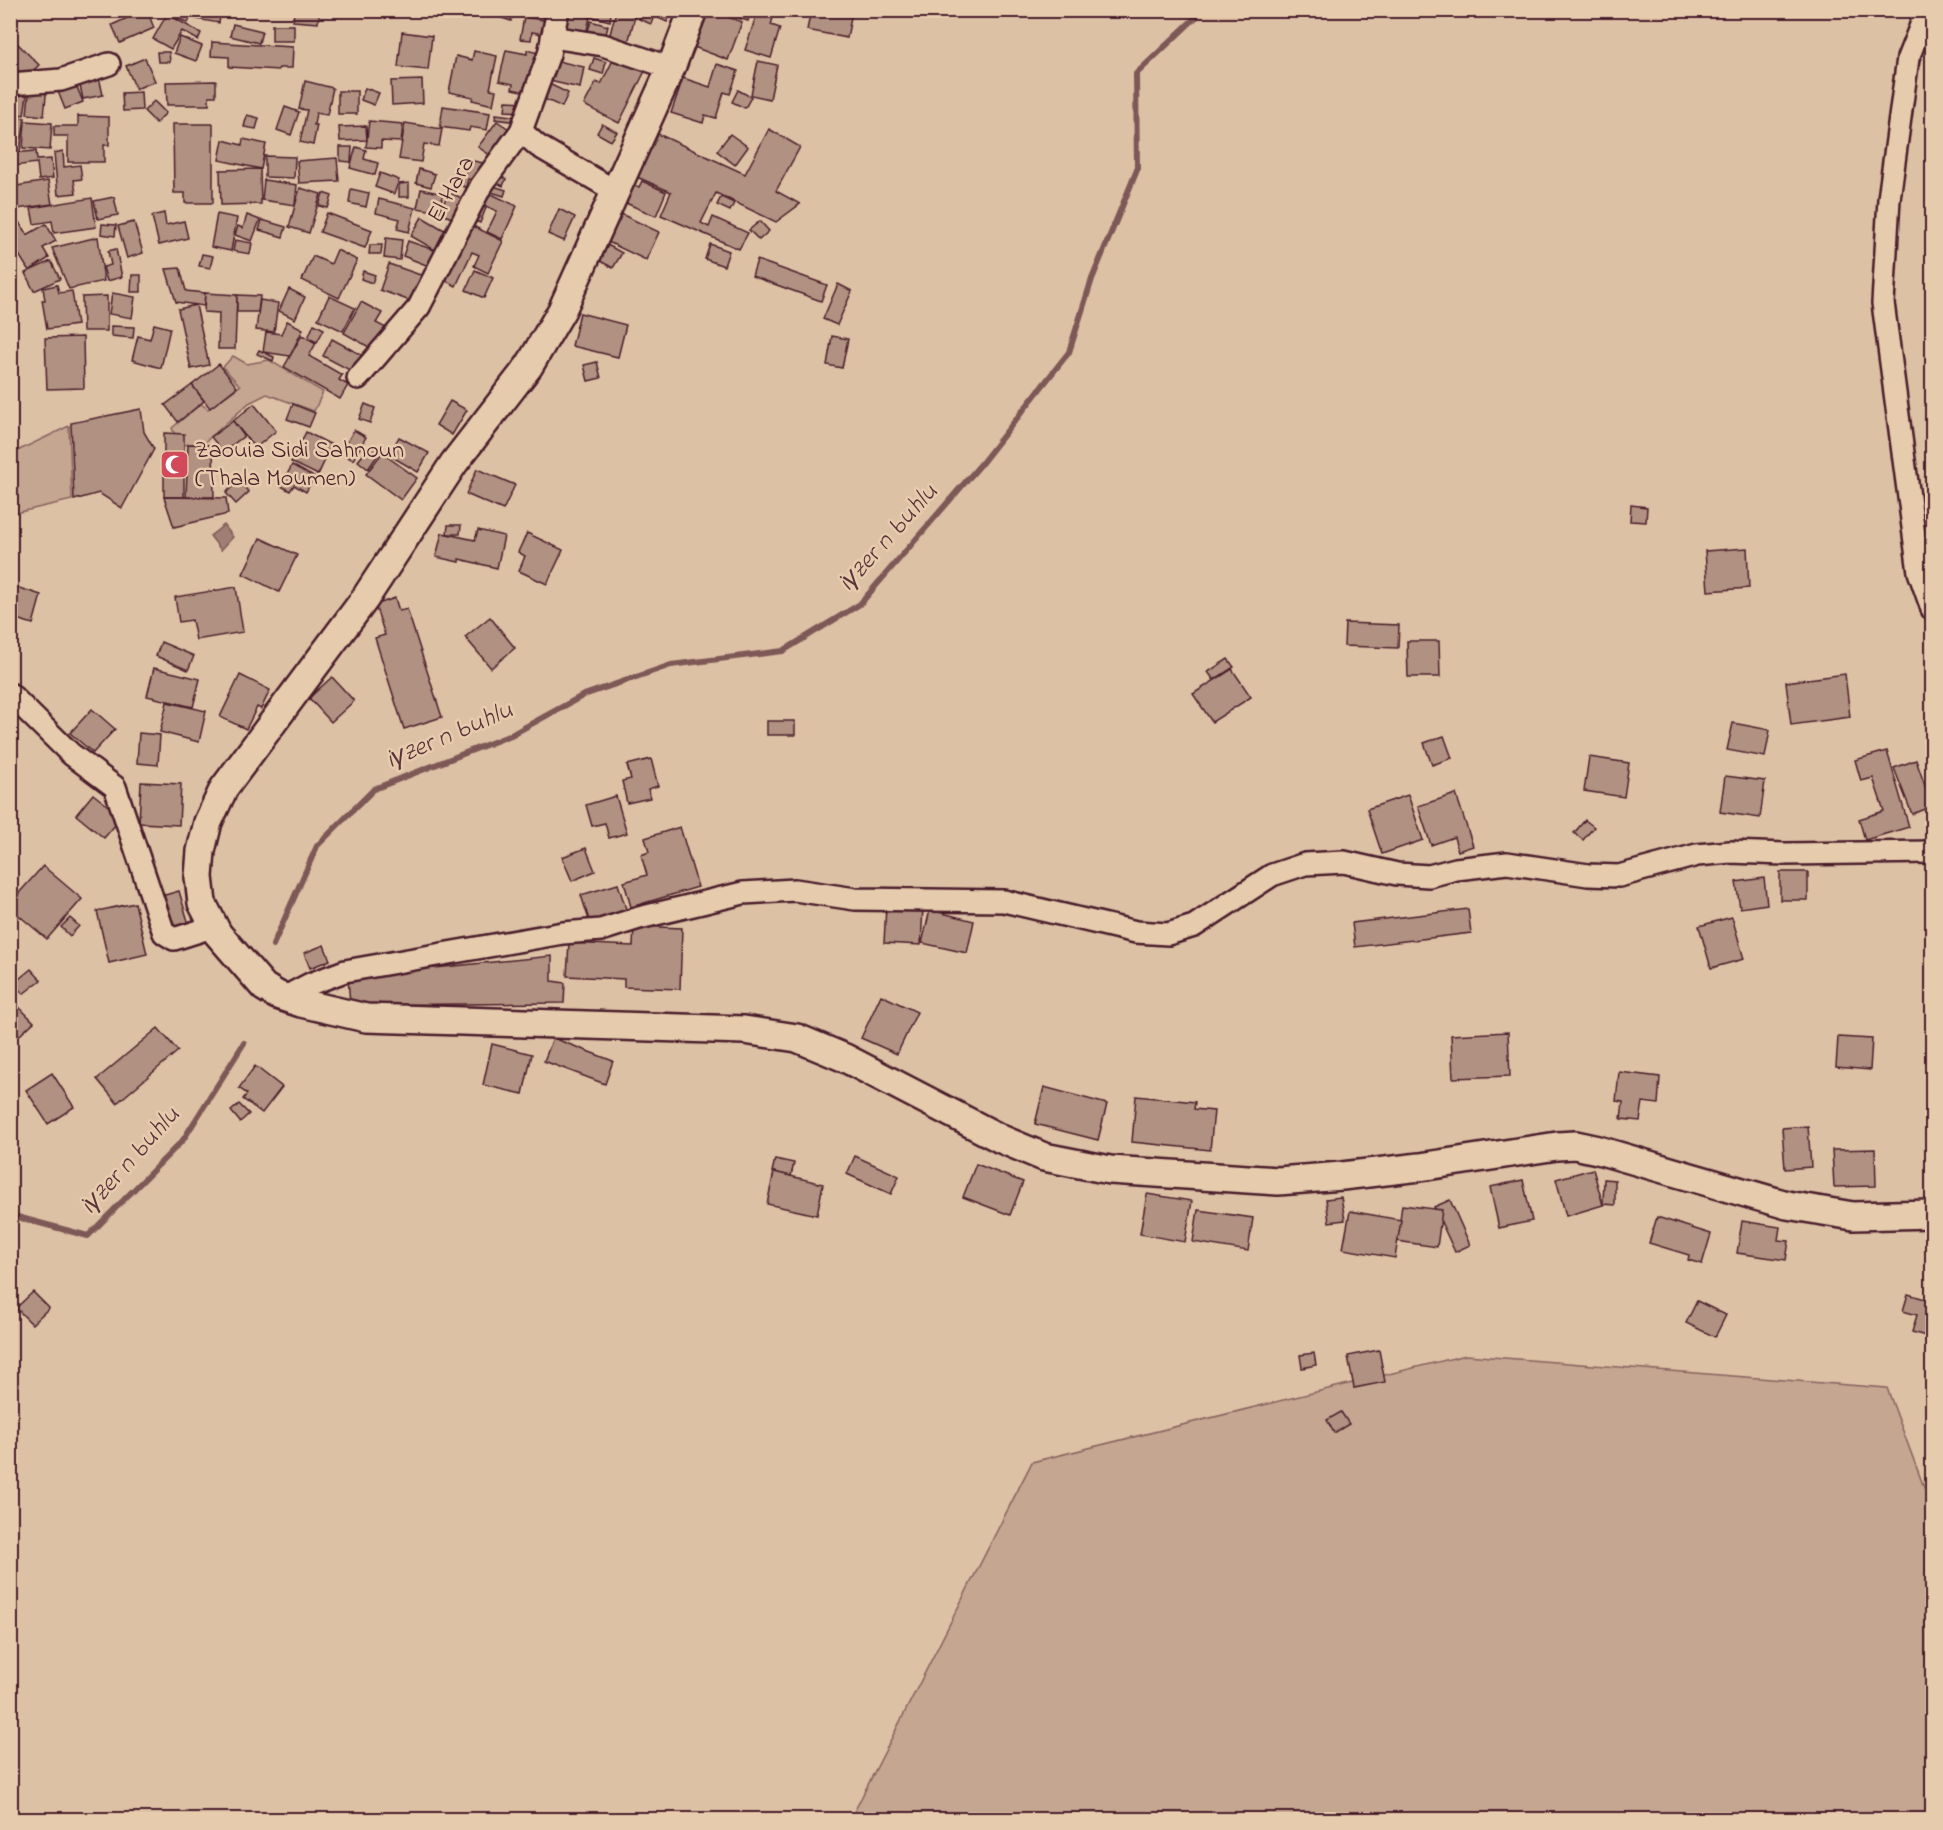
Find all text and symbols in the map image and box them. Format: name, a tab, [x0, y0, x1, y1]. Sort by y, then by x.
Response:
street label: El Hara	[419, 150, 485, 230]
place label: Zaouia Sidi Sahnoun (Thala Moumen)	[195, 434, 404, 497]
mosque icon: Zaouia Sidi Sahnoun (Thala Moumen)	[158, 449, 190, 481]
water label: iγzer n buhlu	[830, 475, 948, 601]
water label: iγzer n buhlu	[381, 692, 519, 780]
water label: iγzer n buhlu	[72, 1098, 190, 1224]

